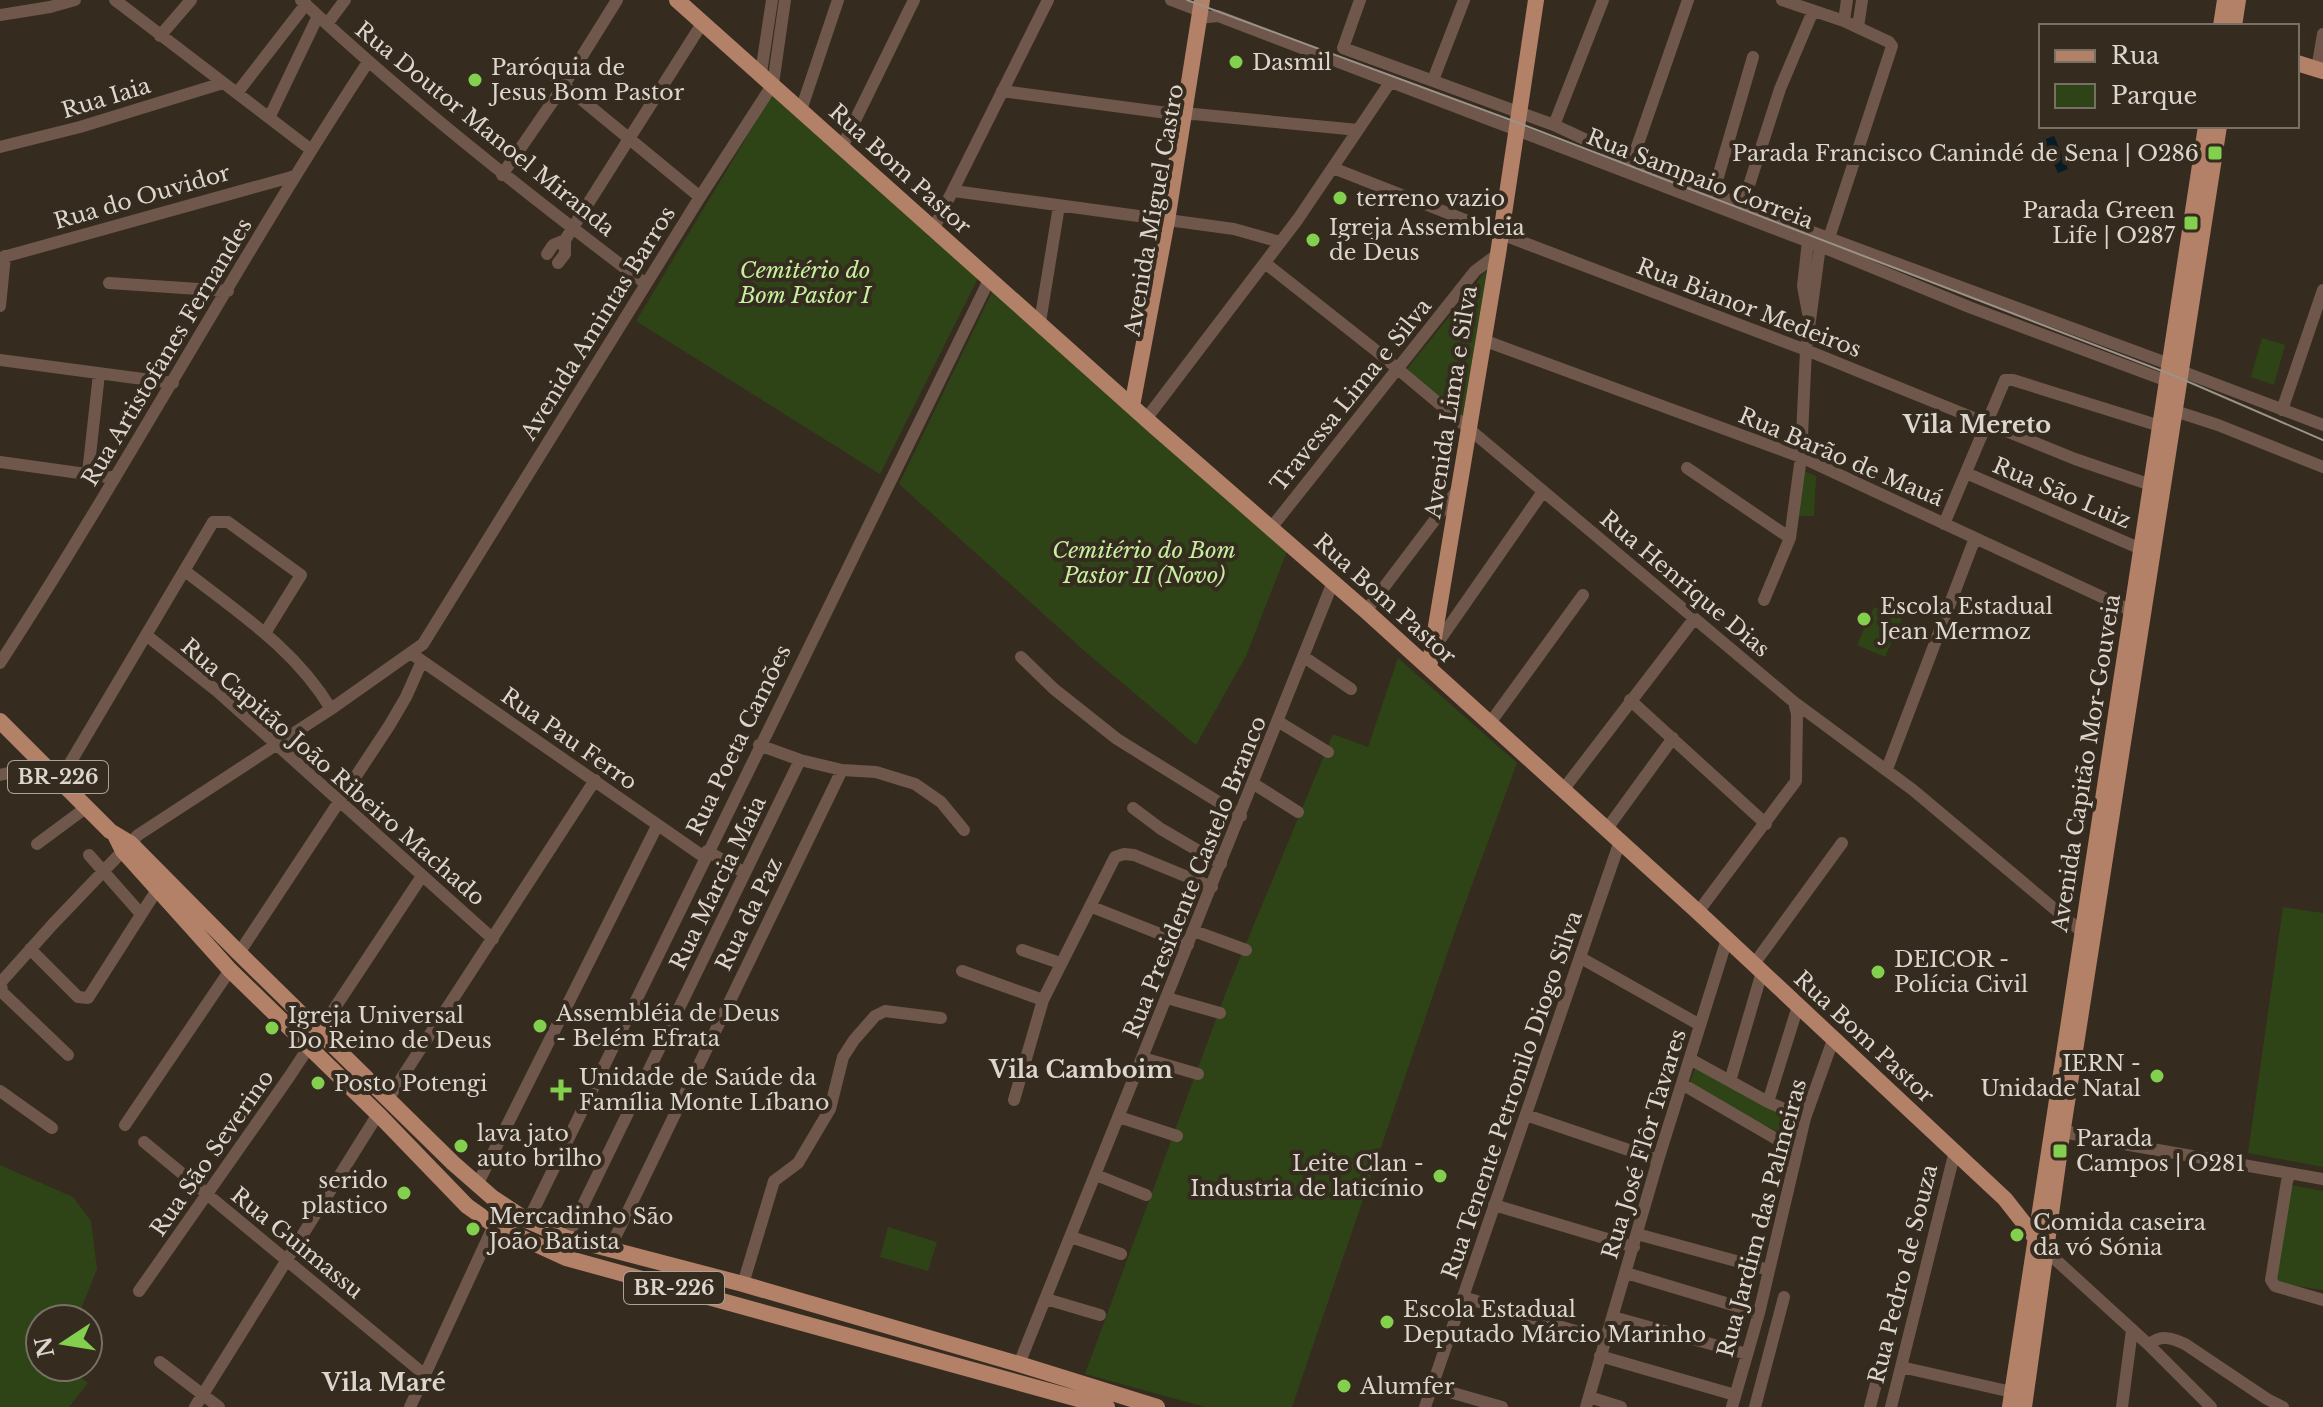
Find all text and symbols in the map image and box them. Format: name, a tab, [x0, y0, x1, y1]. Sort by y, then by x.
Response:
street label: Rua Doutor Manoel Miranda	[350, 16, 621, 243]
legend	[2039, 24, 2299, 128]
text: Rua	[2111, 41, 2160, 70]
place label: Dasmil	[1252, 49, 1332, 76]
marker: Dasmil	[1227, 53, 1245, 71]
place label: Paróquia de Jesus Bom Pastor	[488, 54, 685, 106]
marker: Paróquia de Jesus Bom Pastor	[466, 71, 484, 89]
street label: Rua Iaia	[58, 72, 154, 124]
text: Parque	[2111, 81, 2197, 110]
street label: Avenida Miguel Castro	[1118, 82, 1189, 339]
street label: Rua Bom Pastor	[823, 98, 977, 240]
street label: Rua Sampaio Correia	[1583, 123, 1818, 235]
place label: Parada Francisco Canindé de Sena | O286	[1732, 140, 2199, 167]
marker: Parada Francisco Canindé de Sena | O286	[2206, 144, 2224, 162]
street label: Rua do Ouvidor	[51, 159, 234, 235]
place label: terreno vazio	[1356, 185, 1505, 212]
marker: terreno vazio	[1331, 189, 1349, 207]
place label: Parada Green Life | O287	[2022, 197, 2176, 249]
street label: Avenida Amintas Barros	[514, 201, 681, 446]
street label: Rua Artistofanes Fernandes	[76, 213, 258, 491]
place label: Igreja Assembleia de Deus	[1329, 214, 1526, 266]
marker: Parada Green Life | O287	[2182, 214, 2200, 232]
marker: Igreja Assembleia de Deus	[1304, 231, 1322, 249]
street label: Rua Bianor Medeiros	[1633, 253, 1865, 363]
park label: Cemitério do Bom Pastor I	[738, 257, 872, 309]
street label: Avenida Lima e Silva	[1419, 283, 1483, 521]
street label: Travessa Lima e Silva	[1265, 292, 1438, 497]
street label: Rua Barão de Mauá	[1735, 402, 1948, 513]
district label: Vila Mereto	[1902, 410, 2051, 439]
street label: Rua São Luiz	[1989, 452, 2135, 534]
street label: Rua Henrique Dias	[1595, 505, 1775, 663]
street label: Rua Bom Pastor	[1308, 528, 1462, 670]
park label: Cemitério do Bom Pastor II (Novo)	[1052, 537, 1236, 589]
street label: Avenida Capitão Mor-Gouveia	[2046, 591, 2126, 935]
place label: Escola Estadual Jean Mermoz	[1877, 593, 2053, 645]
marker: Escola Estadual Jean Mermoz	[1855, 610, 1873, 628]
street label: Rua Capitão João Ribeiro Machado	[175, 633, 491, 911]
street label: Rua Poeta Camões	[681, 640, 797, 840]
street label: Rua Pau Ferro	[496, 682, 642, 796]
street label: Rua Presidente Castelo Branco	[1118, 712, 1272, 1042]
road number: BR-226	[8, 761, 108, 793]
street label: Rua Marcia Maia	[664, 791, 772, 974]
street label: Rua da Paz	[710, 853, 788, 975]
street label: Rua Tenente Petronilo Diogo Silva	[1436, 907, 1588, 1283]
place label: DEICOR - Polícia Civil	[1894, 946, 2028, 998]
marker: DEICOR - Polícia Civil	[1869, 963, 1887, 981]
street label: Rua Bom Pastor	[1788, 965, 1940, 1109]
place label: Assembléia de Deus - Belém Efrata	[555, 1000, 780, 1052]
place label: Igreja Universal Do Reino de Deus	[288, 1002, 492, 1054]
marker: Assembléia de Deus - Belém Efrata	[531, 1017, 549, 1035]
marker: Igreja Universal Do Reino de Deus	[263, 1019, 281, 1037]
street label: Rua José Flôr Tavares	[1596, 1026, 1692, 1262]
place label: IERN - Unidade Natal	[1980, 1050, 2141, 1102]
district label: Vila Camboim	[988, 1055, 1173, 1084]
place label: Unidade de Saúde da Família Monte Líbano	[579, 1064, 829, 1116]
street label: Rua São Severino	[144, 1065, 280, 1241]
marker: IERN - Unidade Natal	[2148, 1067, 2166, 1085]
place label: Posto Potengi	[334, 1070, 488, 1097]
marker: Posto Potengi	[309, 1074, 327, 1092]
street label: Rua Jardim das Palmeiras	[1712, 1076, 1812, 1360]
marker: Unidade de Saúde da Família Monte Líbano	[550, 1079, 572, 1101]
place label: lava jato auto brilho	[477, 1120, 602, 1172]
place label: Parada Campos | O281	[2076, 1125, 2245, 1177]
marker: lava jato auto brilho	[452, 1137, 470, 1155]
marker: Parada Campos | O281	[2051, 1142, 2069, 1160]
place label: Leite Clan - Industria de laticínio	[1190, 1150, 1424, 1202]
street label: Rua Pedro de Souza	[1863, 1161, 1943, 1386]
place label: serido plastico	[302, 1167, 388, 1219]
marker: Leite Clan - Industria de laticínio	[1431, 1167, 1449, 1185]
street label: Rua Guimassu	[225, 1181, 369, 1305]
marker: serido plastico	[395, 1184, 413, 1202]
place label: Mercadinho São João Batista	[486, 1203, 673, 1255]
place label: Comida caseira da vó Sónia	[2033, 1209, 2207, 1261]
marker: Mercadinho São João Batista	[464, 1220, 482, 1238]
marker: Comida caseira da vó Sónia	[2008, 1226, 2026, 1244]
road number: BR-226	[624, 1272, 724, 1304]
place label: Escola Estadual Deputado Márcio Marinho	[1403, 1296, 1706, 1348]
north arrow	[24, 1303, 104, 1383]
marker: Escola Estadual Deputado Márcio Marinho	[1378, 1313, 1396, 1331]
text: N	[30, 1334, 60, 1360]
district label: Vila Maré	[321, 1368, 446, 1397]
place label: Alumfer	[1359, 1373, 1455, 1400]
marker: Alumfer	[1335, 1377, 1353, 1395]

